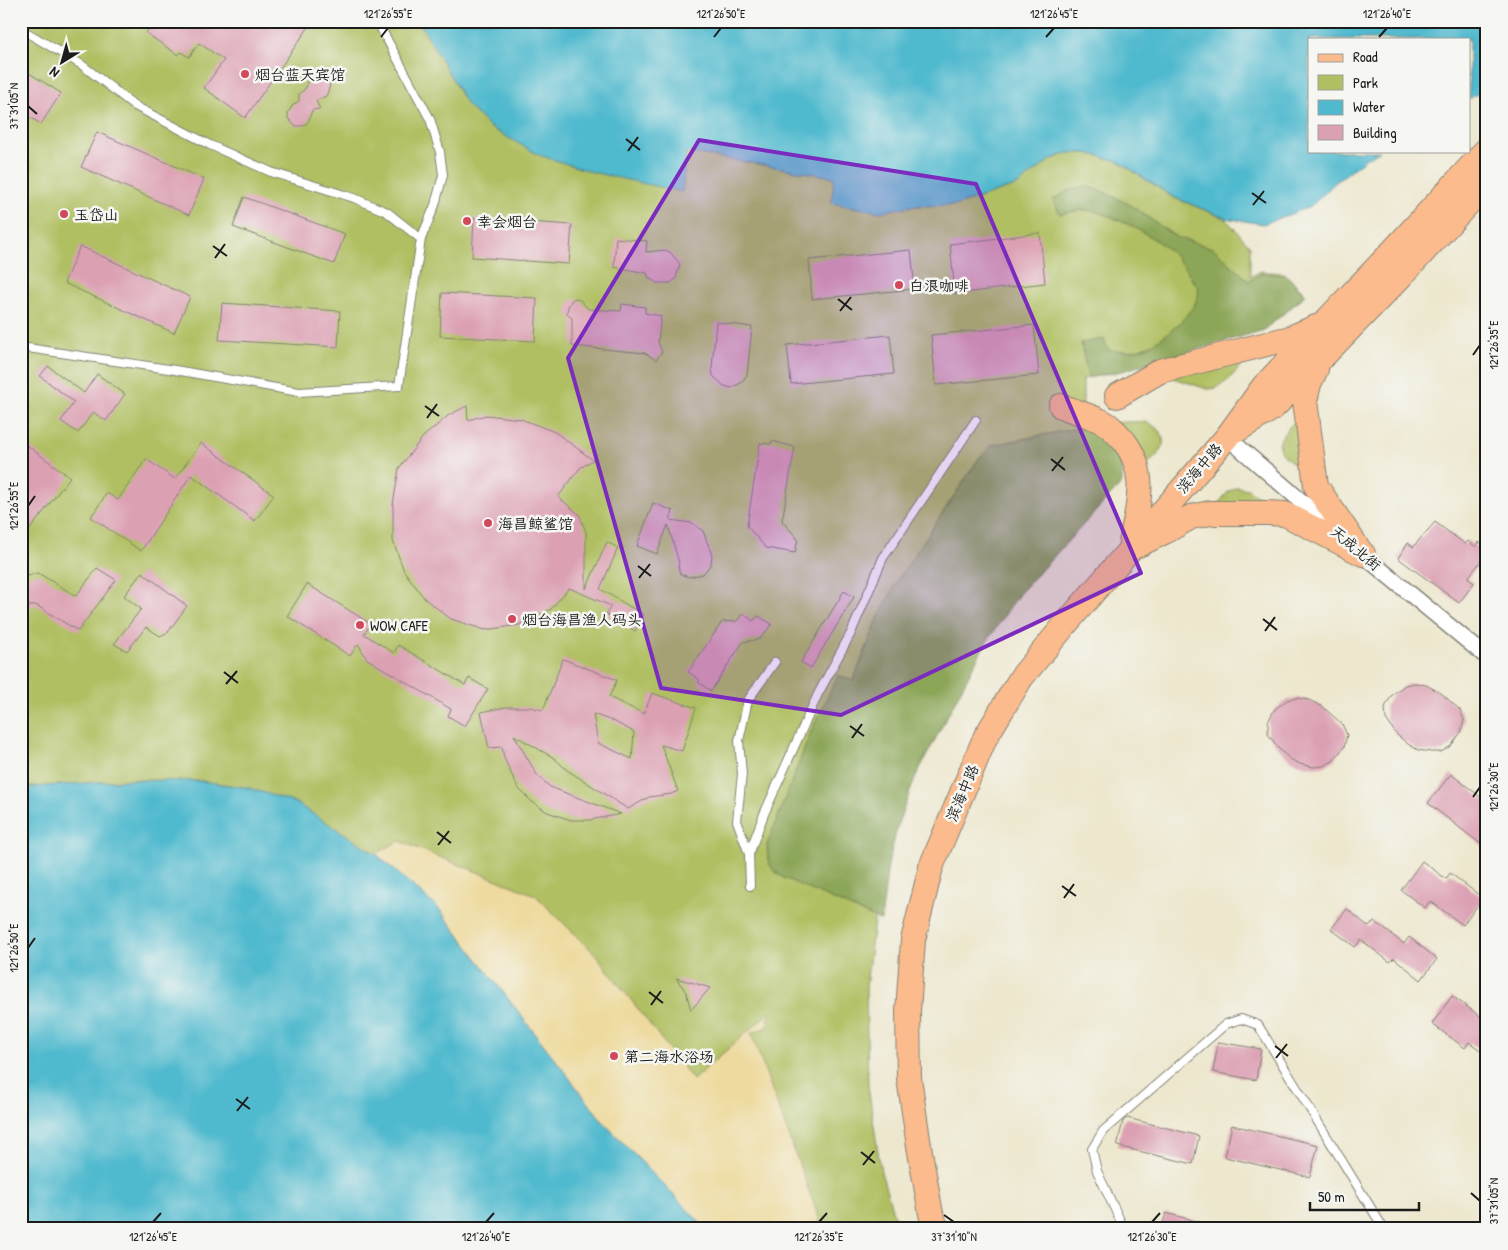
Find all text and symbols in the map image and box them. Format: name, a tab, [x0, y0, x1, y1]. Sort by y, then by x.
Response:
text: 121°26'55"E	[364, 5, 413, 22]
text: 121°26'50"E	[697, 5, 746, 22]
text: 121°26'45"E	[1030, 5, 1079, 22]
text: 121°26'40"E	[1363, 5, 1412, 22]
north arrow	[38, 38, 88, 88]
legend	[1308, 38, 1470, 152]
text: Road	[1353, 46, 1378, 67]
text: N	[45, 63, 63, 83]
place label: 烟台蓝天宾馆	[255, 64, 345, 85]
marker: 烟台蓝天宾馆	[239, 68, 251, 80]
text: Park	[1353, 72, 1378, 93]
text: 37°31'05"N	[5, 83, 22, 129]
text: Water	[1353, 96, 1385, 117]
text: Building	[1353, 122, 1397, 143]
place label: 玉岱山	[74, 204, 119, 225]
marker: 玉岱山	[58, 208, 70, 220]
place label: 幸会烟台	[477, 211, 537, 232]
marker: 幸会烟台	[461, 215, 473, 227]
place label: 白浪咖啡	[909, 275, 969, 296]
marker: 白浪咖啡	[893, 279, 905, 291]
text: 121°26'35"E	[1485, 320, 1502, 369]
street label: 滨海中路	[1171, 438, 1227, 498]
text: 121°26'55"E	[5, 481, 22, 530]
place label: 海昌鲸鲨馆	[498, 513, 573, 534]
marker: 海昌鲸鲨馆	[482, 517, 494, 529]
street label: 天成北街	[1326, 521, 1386, 575]
place label: 烟台海昌渔人码头	[522, 609, 642, 630]
marker: 烟台海昌渔人码头	[506, 613, 518, 625]
place label: WOW CAFE	[370, 615, 428, 636]
marker: WOW CAFE	[354, 619, 366, 631]
street label: 滨海中路	[941, 761, 983, 825]
text: 121°26'30"E	[1485, 762, 1502, 812]
text: 121°26'50"E	[5, 923, 22, 972]
place label: 第二海水浴场	[624, 1046, 714, 1067]
marker: 第二海水浴场	[608, 1050, 620, 1062]
text: 37°31'05"N	[1485, 1178, 1502, 1224]
scale bar	[1310, 1180, 1419, 1212]
text: 50 m	[1318, 1186, 1345, 1207]
text: 121°26'45"E	[129, 1228, 178, 1245]
text: 121°26'40"E	[462, 1228, 511, 1245]
text: 121°26'35"E	[795, 1228, 844, 1245]
text: 37°31'10"N	[931, 1228, 977, 1245]
text: 121°26'30"E	[1127, 1228, 1177, 1245]

